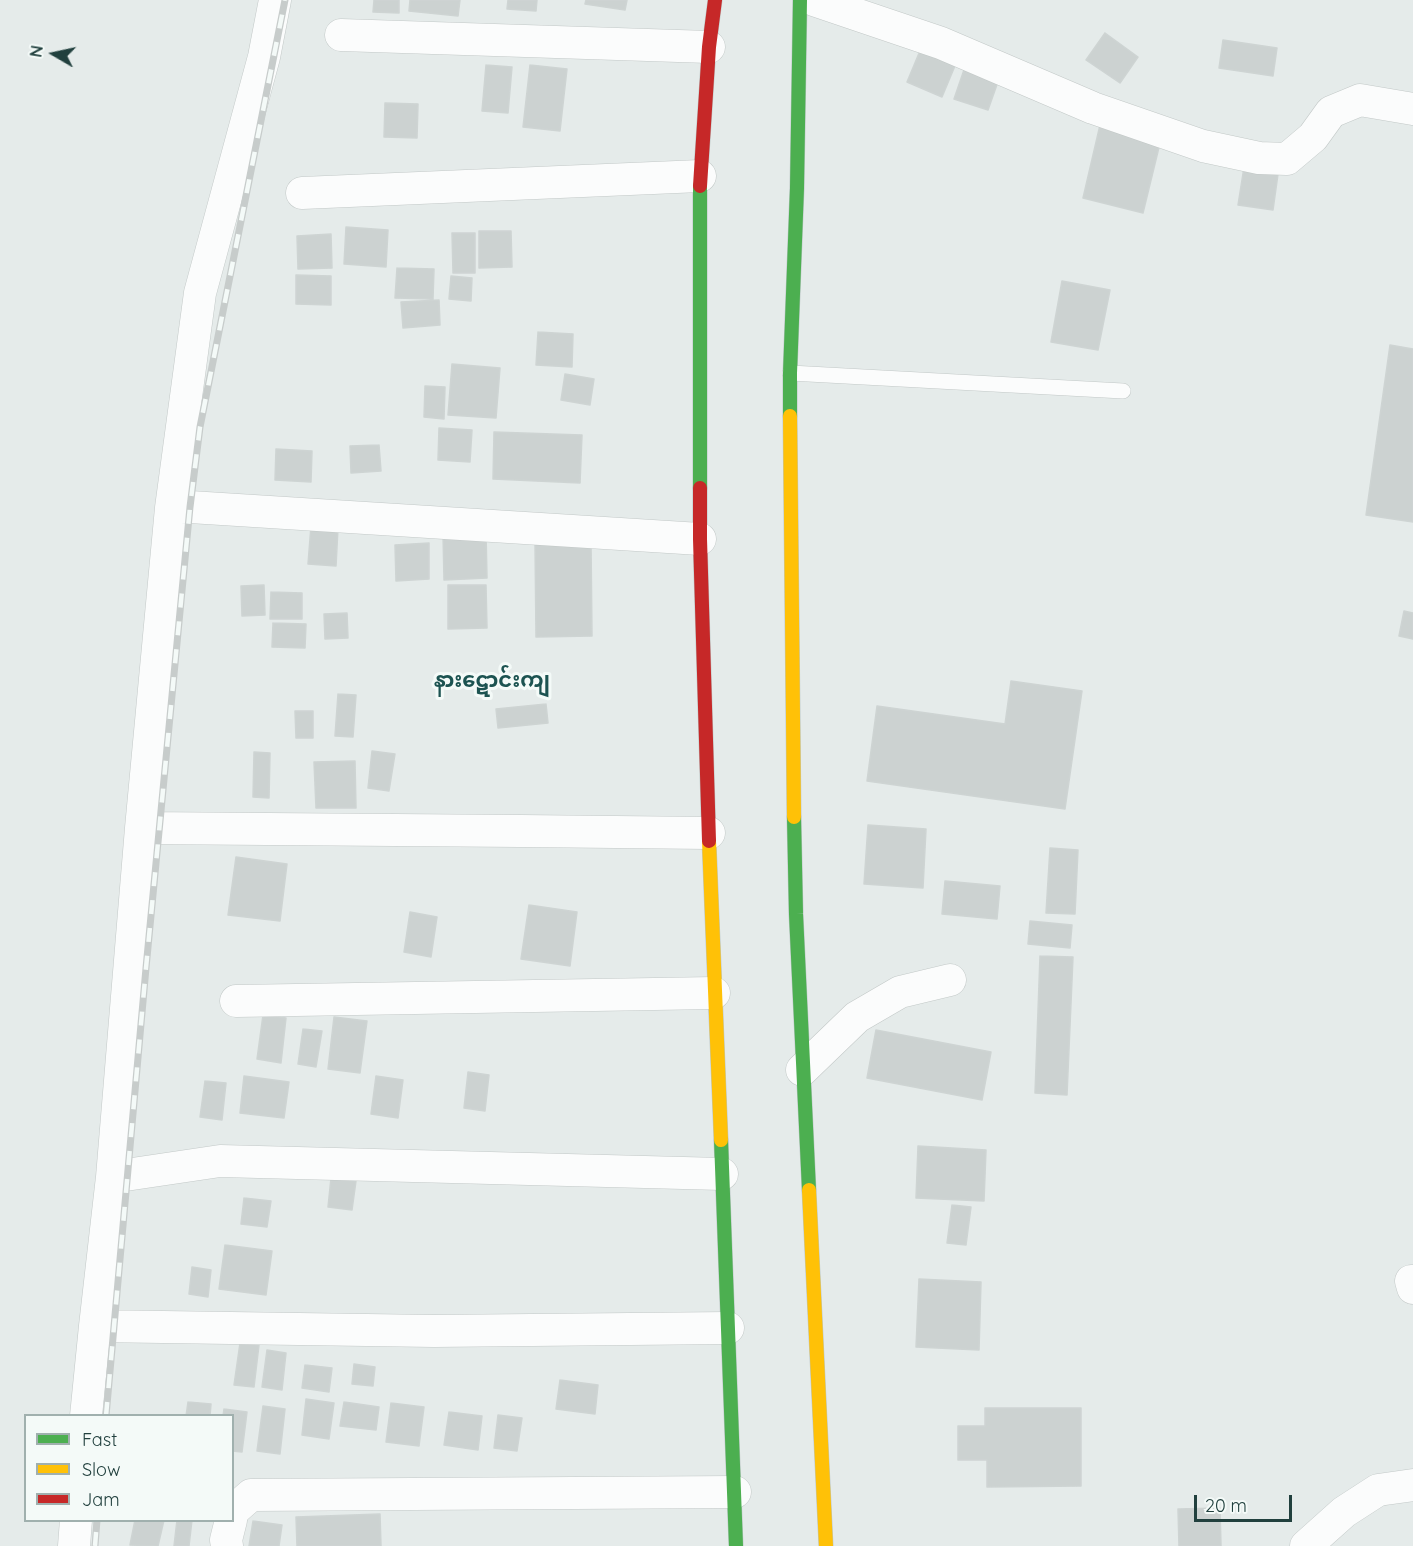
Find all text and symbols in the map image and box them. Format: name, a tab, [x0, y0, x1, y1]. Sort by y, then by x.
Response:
north arrow	[24, 24, 84, 84]
text: N	[25, 44, 47, 59]
district label: နားဋောင်းကျ	[434, 668, 550, 694]
legend	[24, 1414, 234, 1522]
text: Fast	[82, 1428, 117, 1451]
text: Slow	[82, 1458, 120, 1481]
scale bar	[1197, 1483, 1294, 1521]
text: Jam	[82, 1488, 120, 1511]
text: 20 m	[1205, 1494, 1247, 1517]

